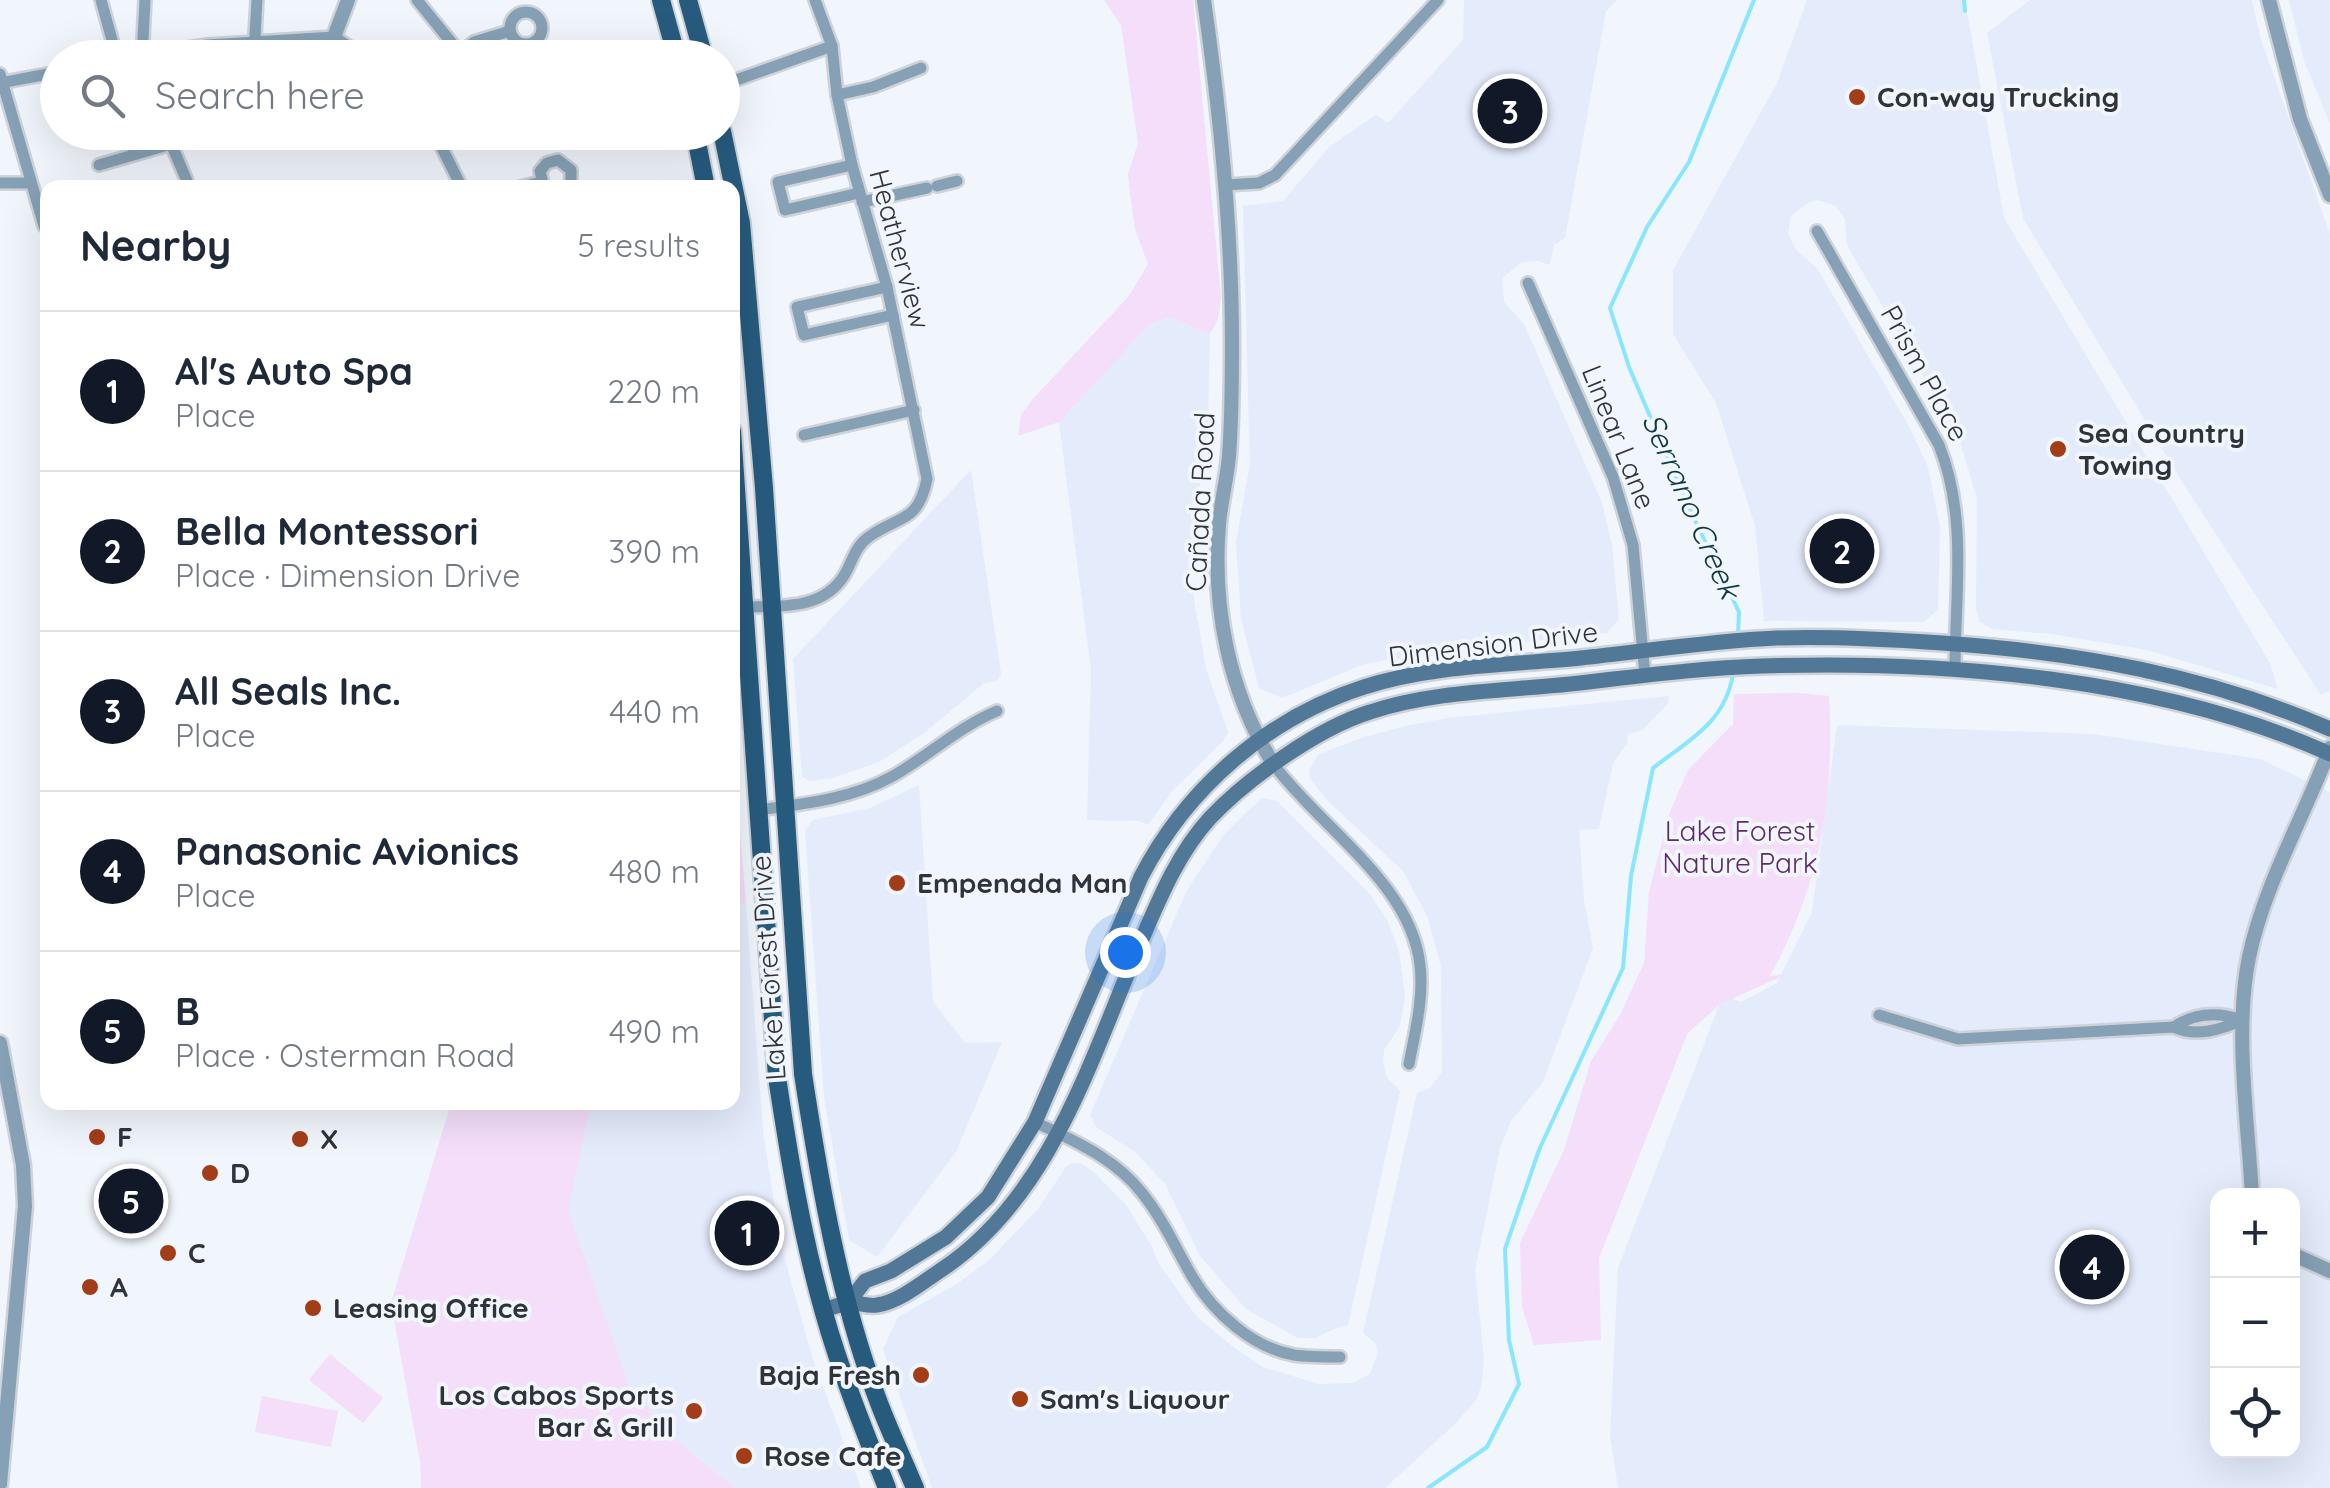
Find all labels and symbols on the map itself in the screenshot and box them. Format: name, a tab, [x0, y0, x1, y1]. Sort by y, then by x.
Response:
pin: 3	[1478, 74, 1542, 148]
place label: Con-way Trucking	[1877, 79, 2119, 114]
marker: Con-way Trucking	[1846, 86, 1868, 108]
street label: Heatherview	[862, 165, 939, 333]
street label: Prism Place	[1874, 299, 1977, 447]
street label: Linear Lane	[1575, 360, 1664, 514]
water label: Serrano Creek	[1634, 407, 1751, 607]
street label: Cañada Road	[1177, 411, 1222, 592]
place label: Sea Country Towing	[2078, 415, 2245, 482]
marker: Sea Country Towing	[2047, 438, 2069, 460]
pin: 2	[1810, 514, 1874, 588]
street label: Dimension Drive	[1386, 613, 1600, 674]
park label: Lake Forest Nature Park	[1662, 813, 1818, 880]
street label: Lake Forest Drive	[742, 854, 793, 1082]
place label: Empenada Man	[917, 865, 1127, 900]
marker: Empenada Man	[886, 872, 908, 894]
your location	[1100, 927, 1151, 978]
place label: F	[117, 1119, 133, 1154]
place label: X	[320, 1121, 338, 1156]
marker: F	[86, 1126, 108, 1148]
marker: X	[289, 1128, 311, 1150]
place label: D	[230, 1155, 250, 1190]
marker: D	[199, 1162, 221, 1184]
pin: 5	[98, 1164, 164, 1238]
pin: 1	[714, 1196, 780, 1270]
pin: 4	[2060, 1230, 2124, 1304]
place label: C	[188, 1235, 206, 1270]
marker: C	[157, 1242, 179, 1264]
place label: A	[110, 1269, 128, 1304]
marker: A	[79, 1276, 101, 1298]
place label: Leasing Office	[333, 1290, 529, 1325]
marker: Leasing Office	[302, 1297, 324, 1319]
place label: Baja Fresh	[759, 1357, 901, 1392]
marker: Baja Fresh	[910, 1364, 932, 1386]
place label: Los Cabos Sports Bar & Grill	[438, 1377, 674, 1444]
place label: Sam's Liquour	[1040, 1381, 1230, 1416]
marker: Sam's Liquour	[1009, 1388, 1031, 1410]
marker: Los Cabos Sports Bar & Grill	[683, 1400, 705, 1422]
place label: Rose Cafe	[764, 1438, 901, 1473]
marker: Rose Cafe	[733, 1445, 755, 1467]

